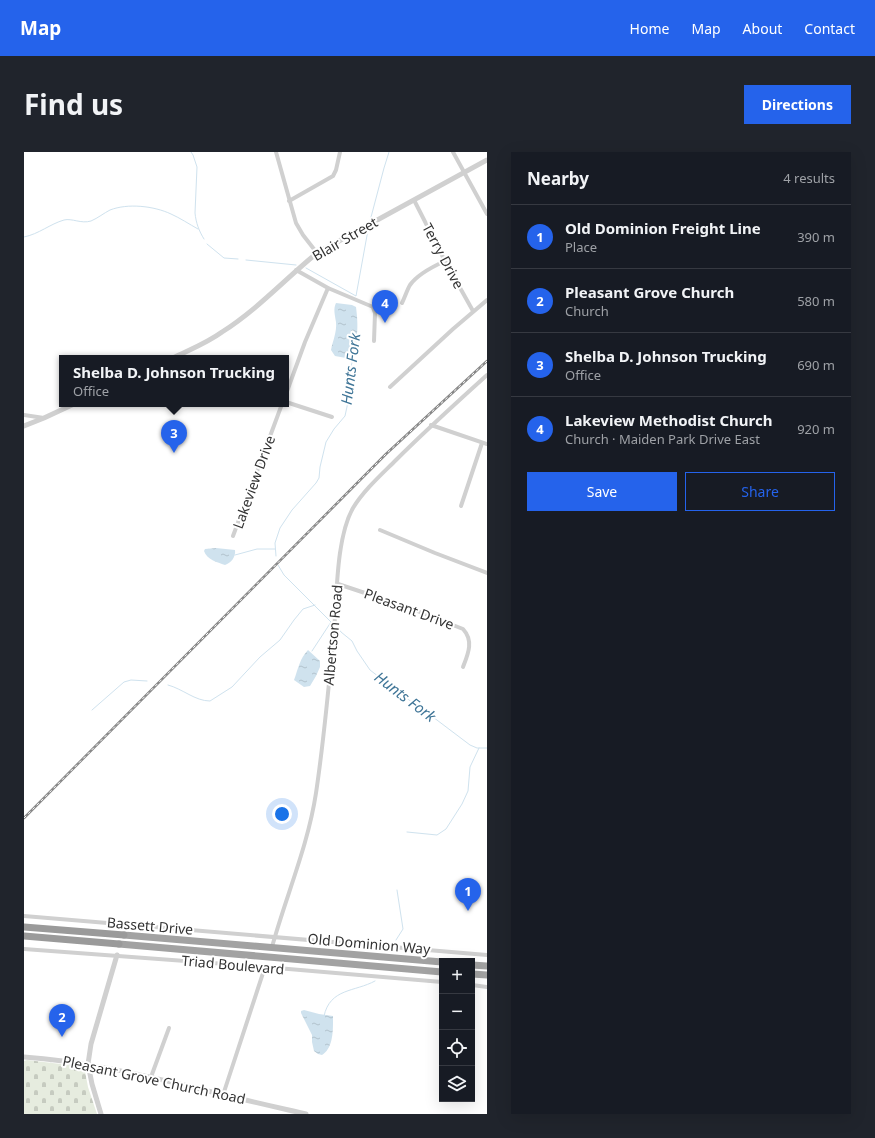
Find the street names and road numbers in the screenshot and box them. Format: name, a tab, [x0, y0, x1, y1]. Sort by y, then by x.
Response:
street label: Blair Street	[309, 212, 381, 265]
street label: Terry Drive	[418, 220, 469, 292]
street label: Lakeview Drive	[228, 432, 279, 531]
street label: Pleasant Drive	[362, 583, 457, 634]
street label: Albertson Road	[319, 584, 346, 686]
street label: Bassett Drive	[106, 912, 194, 939]
street label: Old Dominion Way	[307, 929, 432, 958]
street label: Triad Boulevard	[181, 951, 285, 978]
street label: Pleasant Grove Church Road	[61, 1051, 247, 1108]

